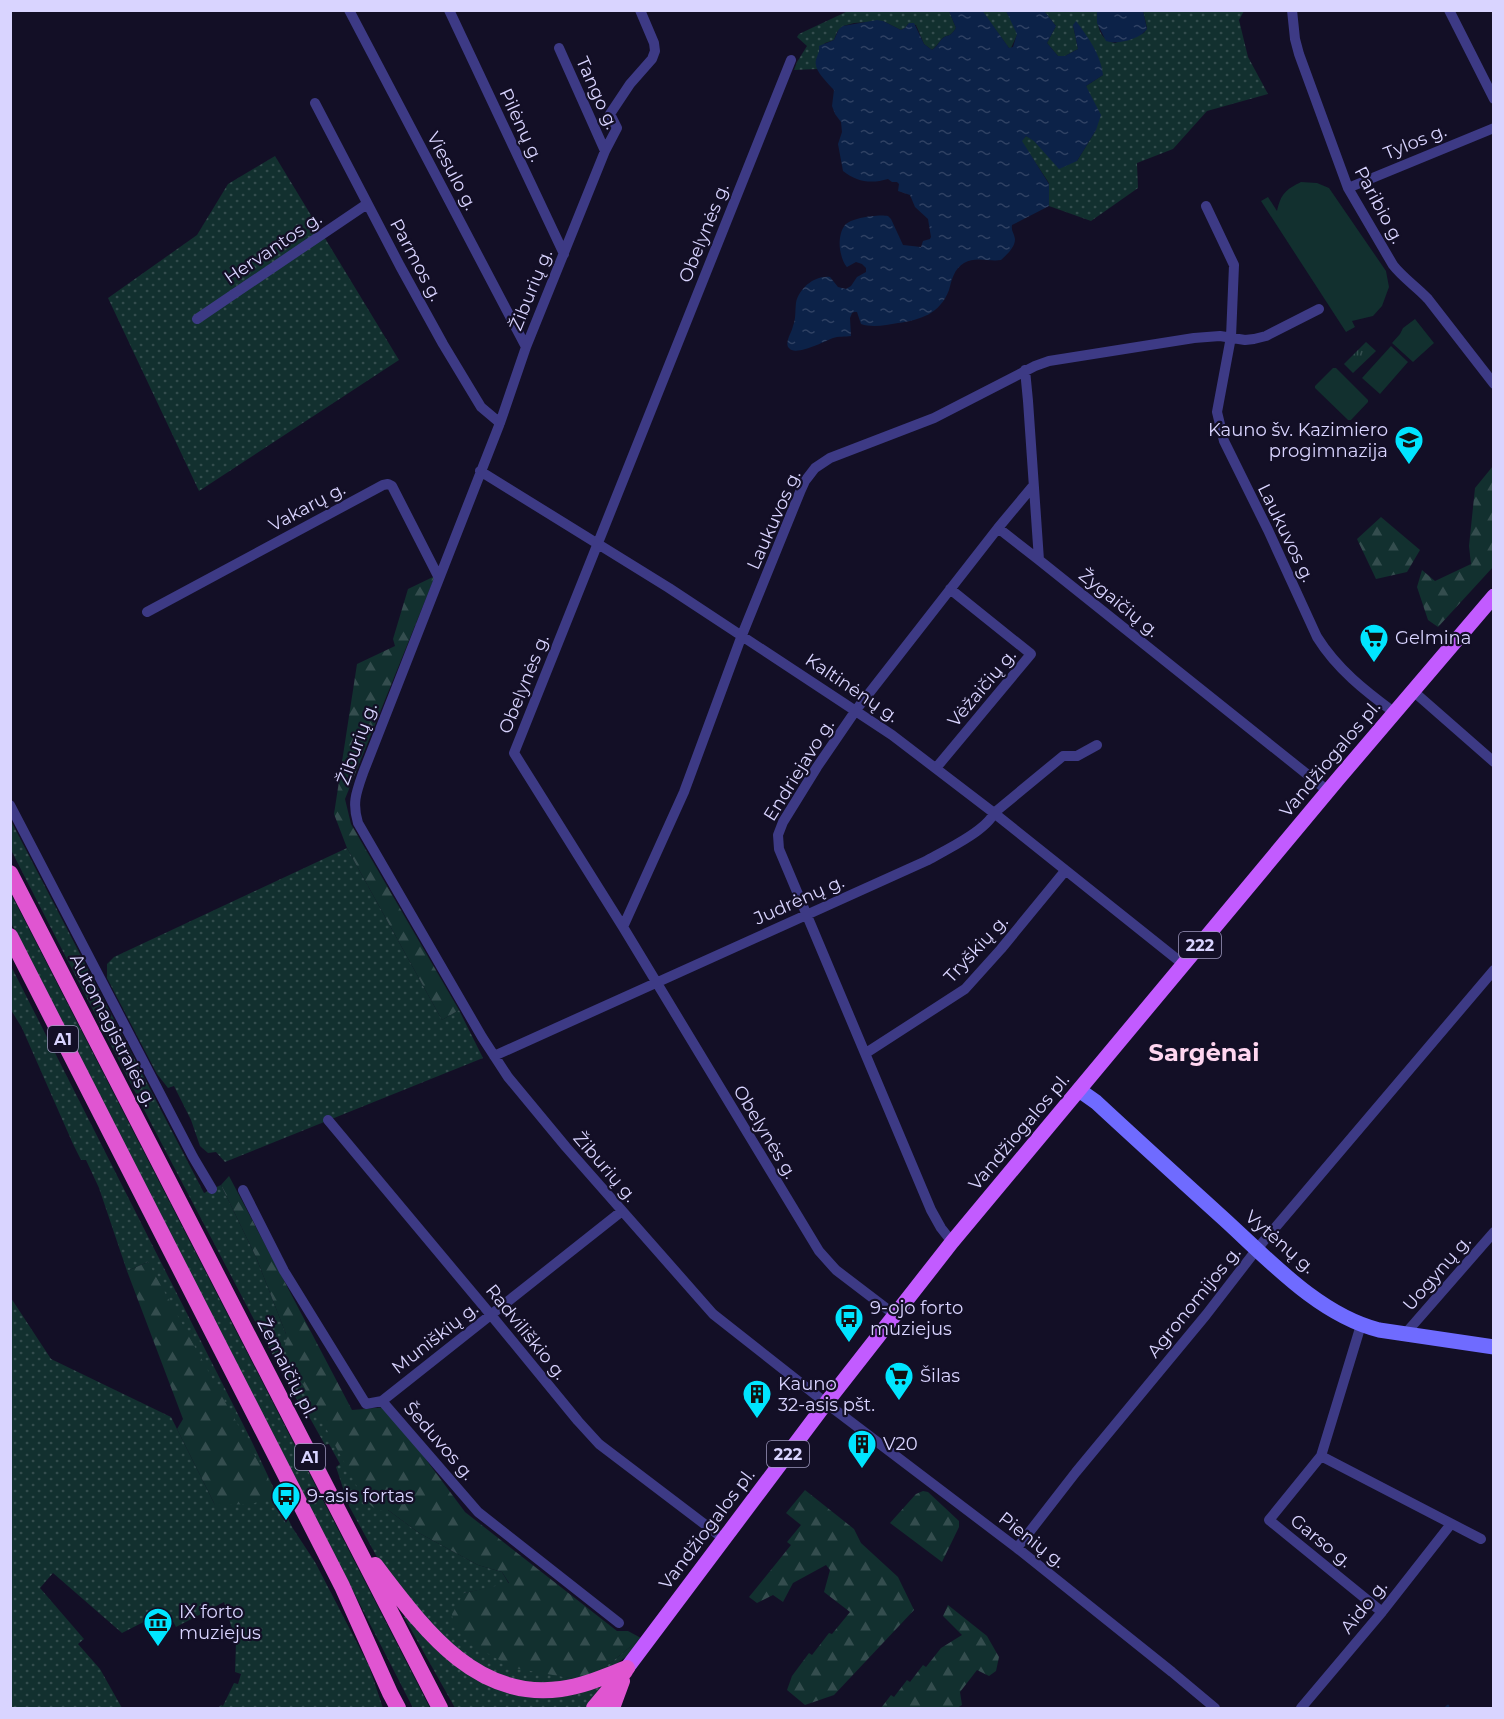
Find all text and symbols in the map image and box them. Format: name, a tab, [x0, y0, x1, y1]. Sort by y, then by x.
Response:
street label: Tango g.	[571, 53, 623, 133]
street label: Pilėnų g.	[494, 85, 548, 165]
street label: Tylos g.	[1380, 119, 1450, 165]
street label: Viesulo g.	[422, 128, 482, 214]
street label: Paribio g.	[1349, 163, 1409, 247]
street label: Obelynės g.	[674, 180, 734, 286]
street label: Hervantos g.	[220, 207, 326, 289]
street label: Parmos g.	[385, 215, 447, 305]
street label: Žiburių g.	[505, 246, 557, 334]
place label: Kauno šv. Kazimiero progimnazija	[1208, 419, 1388, 462]
school or university icon: Kauno šv. Kazimiero progimnazija	[1393, 424, 1425, 466]
street label: Laukuvos g.	[742, 467, 806, 573]
street label: Vakarų g.	[265, 478, 349, 536]
street label: Laukuvos g.	[1253, 480, 1319, 586]
street label: Žygaičių g.	[1074, 564, 1164, 642]
supermarket icon: Gelmina	[1358, 622, 1390, 664]
place label: Gelmina	[1395, 627, 1471, 649]
street label: Obelynės g.	[494, 631, 554, 737]
street label: Vėžaičių g.	[943, 645, 1021, 731]
street label: Kaltinėnų g.	[801, 649, 903, 727]
street label: Vandžiogalos pl.	[1275, 696, 1385, 822]
street label: Žiburių g.	[332, 700, 382, 788]
street label: Endriejavo g.	[759, 715, 839, 825]
street label: Judrėnų g.	[750, 870, 847, 930]
street label: Tryškių g.	[939, 911, 1013, 987]
road number: 222	[1179, 932, 1221, 958]
street label: Automagistralės g.	[65, 950, 161, 1110]
road number: A1	[48, 1026, 78, 1052]
district label: Sargėnai	[1149, 1038, 1259, 1067]
street label: Vandžiogalos pl.	[964, 1069, 1074, 1195]
street label: Obelynės g.	[728, 1081, 802, 1183]
street label: Žiburių g.	[569, 1127, 641, 1207]
street label: Vytėnų g.	[1241, 1206, 1319, 1278]
street label: Uogynų g.	[1398, 1231, 1476, 1315]
street label: Agronomijos g.	[1142, 1242, 1246, 1362]
street label: Radviliškio g.	[481, 1280, 571, 1384]
street label: Muniškių g.	[387, 1297, 483, 1379]
place label: 9-ojo forto muziejus	[870, 1297, 963, 1340]
bus stop icon: 9-ojo forto muziejus	[833, 1302, 865, 1344]
street label: Žemaičių pl.	[252, 1314, 322, 1422]
supermarket icon: Šilas	[883, 1360, 915, 1402]
place label: Šilas	[920, 1365, 960, 1387]
place label: Kauno 32-asis pšt.	[778, 1373, 875, 1416]
building icon: Kauno 32-asis pšt.	[741, 1378, 773, 1420]
street label: Šeduvos g.	[399, 1397, 479, 1485]
building icon: V20	[846, 1428, 878, 1470]
place label: V20	[883, 1433, 918, 1455]
road number: 222	[767, 1441, 809, 1467]
road number: A1	[295, 1444, 325, 1470]
street label: Vandžiogalos pl.	[654, 1464, 760, 1594]
bus stop icon: 9-asis fortas	[270, 1480, 302, 1522]
place label: 9-asis fortas	[307, 1485, 414, 1507]
street label: Pienių g.	[994, 1507, 1070, 1573]
street label: Garso g.	[1286, 1510, 1356, 1572]
street label: Aido g.	[1336, 1576, 1392, 1638]
place label: IX forto muziejus	[179, 1601, 261, 1644]
museum icon: IX forto muziejus	[142, 1606, 174, 1648]

